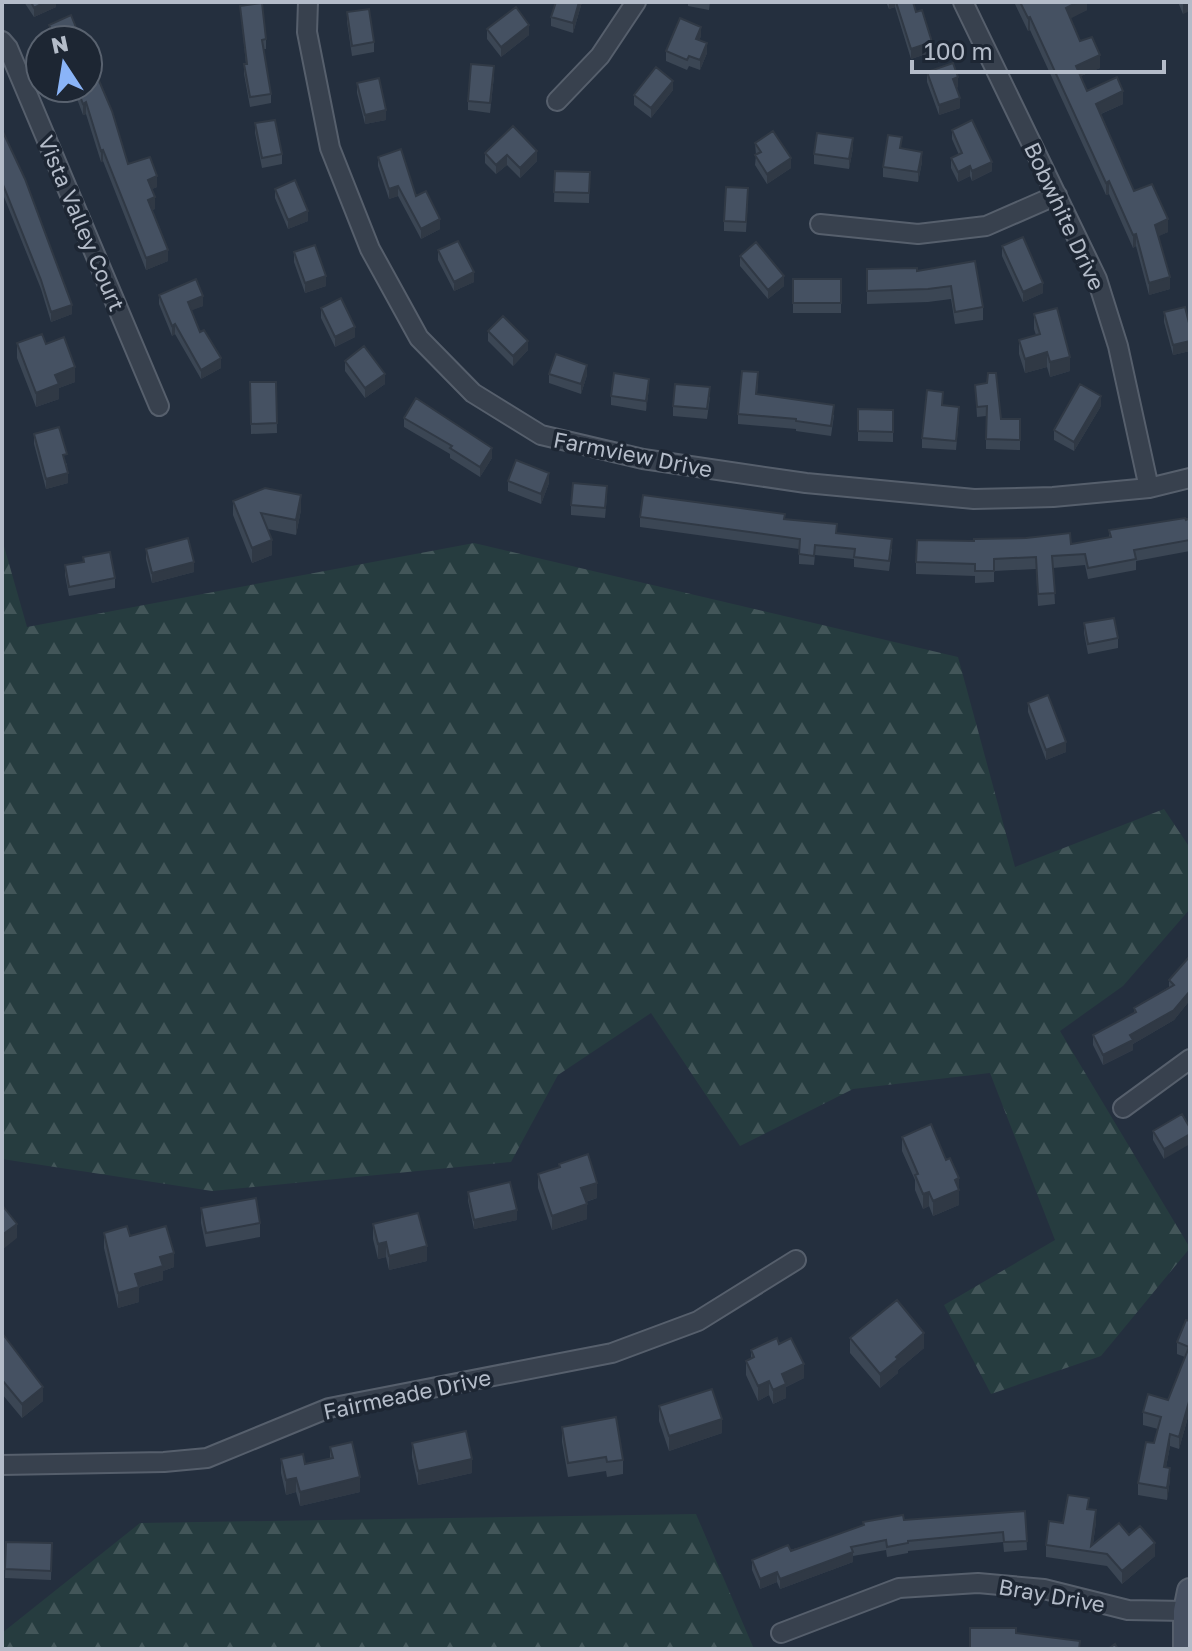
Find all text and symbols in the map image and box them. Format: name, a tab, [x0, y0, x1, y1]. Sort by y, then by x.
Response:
north arrow	[24, 24, 104, 104]
scale bar	[912, 24, 1164, 74]
text: N	[49, 29, 71, 59]
text: 100 m	[924, 36, 993, 65]
street label: Vista Valley Court	[33, 131, 131, 315]
street label: Bobwhite Drive	[1019, 138, 1111, 294]
street label: Farmview Drive	[551, 425, 715, 483]
street label: Fairmeade Drive	[321, 1363, 493, 1425]
street label: Bray Drive	[997, 1572, 1107, 1618]

